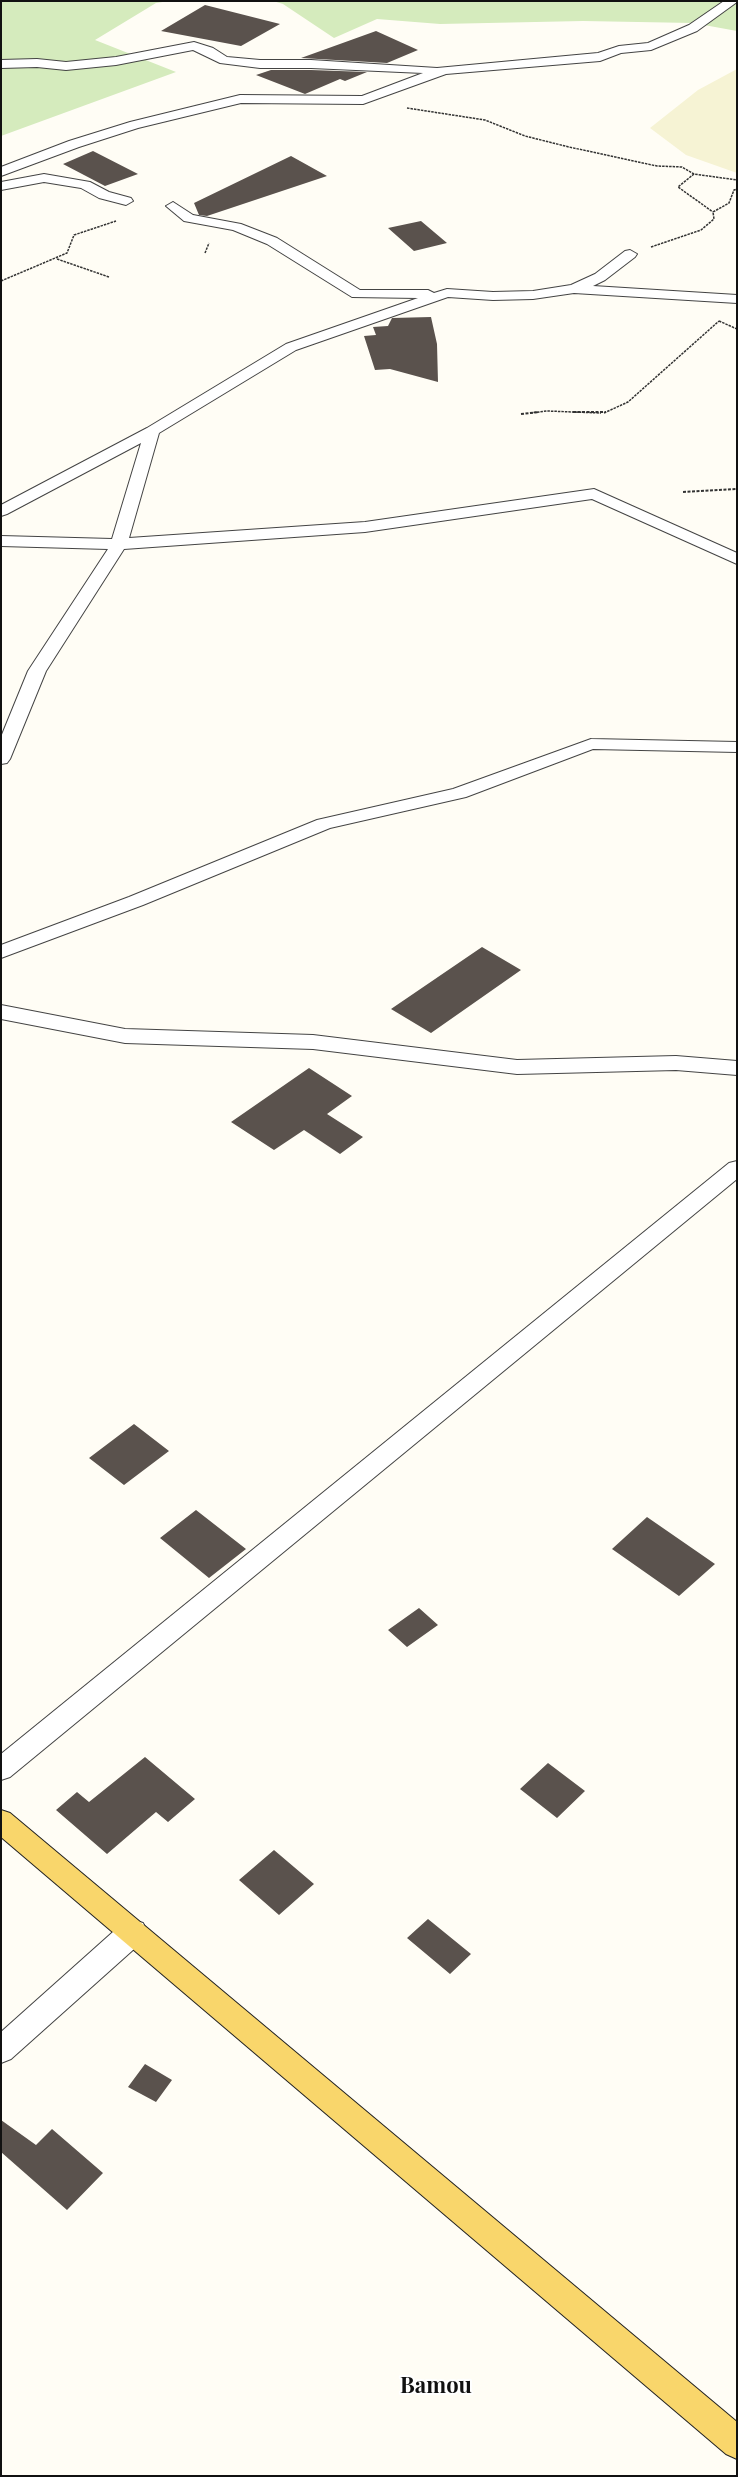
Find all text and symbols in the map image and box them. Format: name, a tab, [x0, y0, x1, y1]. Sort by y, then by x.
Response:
district label: Bamou	[400, 2373, 472, 2399]

